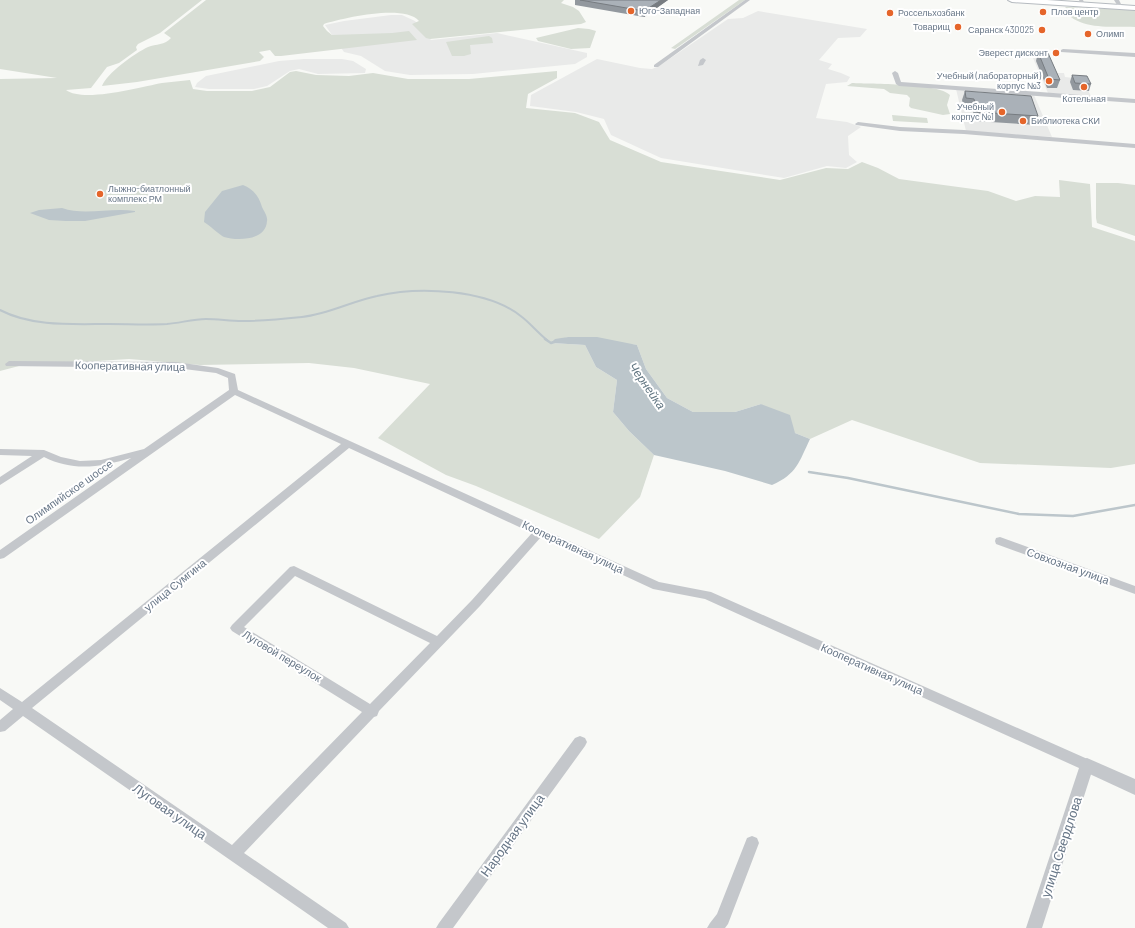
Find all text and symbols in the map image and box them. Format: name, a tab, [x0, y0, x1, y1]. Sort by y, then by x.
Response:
place label: Юго-Западная	[639, 5, 700, 16]
marker: Юго-Западная	[626, 6, 636, 16]
place label: Плов центр	[1051, 6, 1099, 17]
place label: Россельхозбанк	[898, 7, 965, 18]
marker: Плов центр	[1038, 7, 1048, 17]
marker: Россельхозбанк	[885, 8, 895, 18]
place label: Товарищ	[913, 21, 951, 32]
marker: Товарищ	[953, 22, 963, 32]
place label: Саранск 430025	[968, 24, 1034, 35]
marker: Саранск 430025	[1037, 25, 1047, 35]
place label: Олимп	[1096, 28, 1124, 39]
marker: Олимп	[1083, 29, 1093, 39]
place label: Эверест дисконт	[978, 47, 1048, 58]
marker: Эверест дисконт	[1051, 48, 1061, 58]
place label: Учебный (лабораторный) корпус №3	[937, 70, 1042, 91]
marker: Учебный (лабораторный) корпус №3	[1044, 76, 1054, 86]
marker: Котельная	[1079, 82, 1089, 92]
place label: Котельная	[1062, 93, 1106, 104]
place label: Учебный корпус №1	[952, 101, 994, 122]
marker: Учебный корпус №1	[997, 107, 1007, 117]
place label: Библиотека СКИ	[1031, 115, 1100, 126]
marker: Библиотека СКИ	[1018, 116, 1028, 126]
place label: Лыжно-биатлонный комплекс РМ	[108, 183, 191, 204]
marker: Лыжно-биатлонный комплекс РМ	[95, 189, 105, 199]
street label: Кооперативная улица	[75, 358, 186, 373]
water label: Чернейка	[626, 359, 669, 412]
street label: Олимпийское шоссе	[22, 457, 115, 527]
street label: Кооперативная улица	[520, 517, 627, 576]
street label: Совхозная улица	[1025, 545, 1112, 587]
street label: улица Сумгина	[141, 555, 209, 613]
street label: Луговой переулок	[240, 627, 324, 684]
street label: Кооперативная улица	[819, 640, 926, 697]
street label: Луговая улица	[130, 780, 211, 843]
street label: Народная улица	[477, 790, 548, 879]
street label: улица Свердлова	[1037, 794, 1085, 899]

